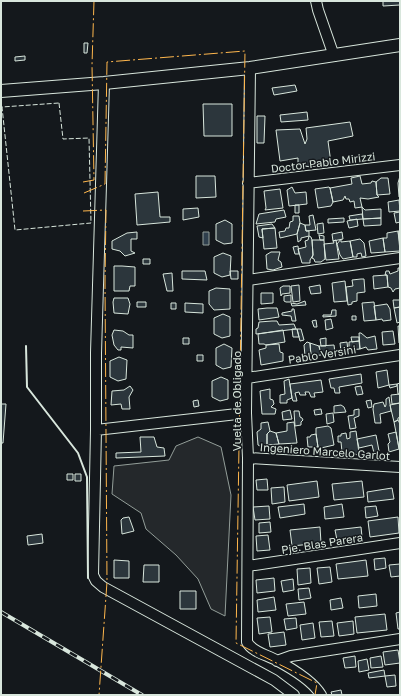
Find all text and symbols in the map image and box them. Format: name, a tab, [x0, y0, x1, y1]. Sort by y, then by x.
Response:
street label: Doctor Pablo Mirizzi	[270, 149, 376, 175]
street label: Pablo Versini	[287, 342, 357, 366]
street label: Vuelta de Obligado	[230, 350, 243, 451]
street label: Ingeniero Marcelo Garlot	[259, 440, 391, 462]
street label: Pje. Blas Parera	[280, 530, 364, 556]

